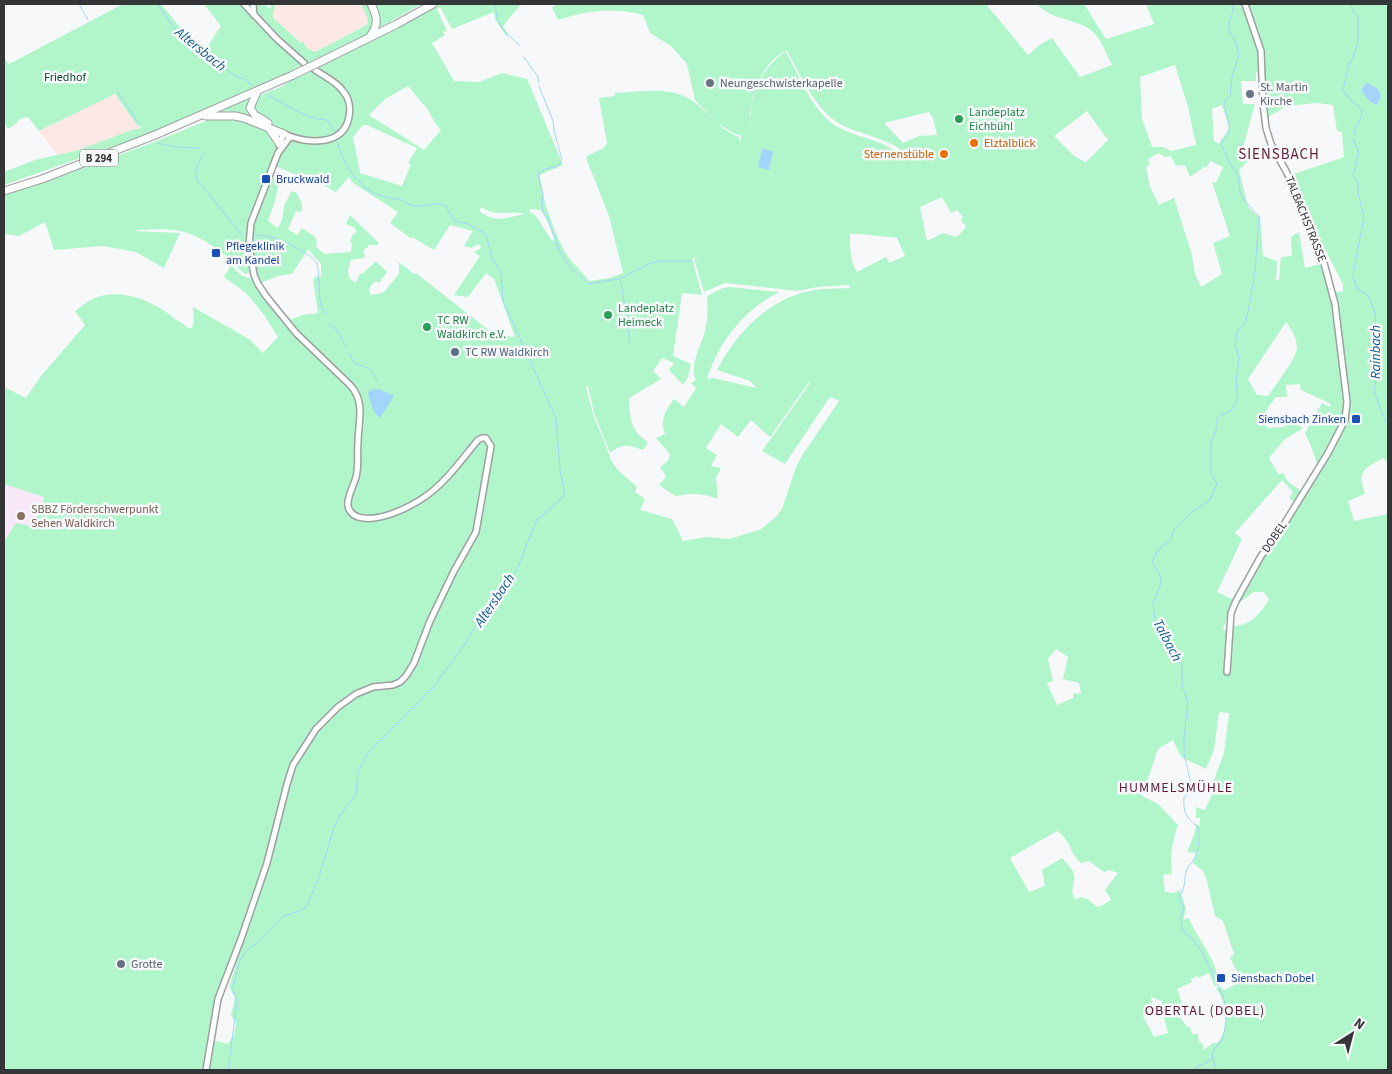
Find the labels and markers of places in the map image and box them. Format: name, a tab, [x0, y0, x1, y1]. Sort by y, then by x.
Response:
place label: Neungeschwisterkapelle	[720, 75, 843, 92]
marker: Neungeschwisterkapelle	[704, 77, 716, 89]
place label: St. Martin Kirche	[1260, 79, 1308, 110]
marker: St. Martin Kirche	[1244, 88, 1256, 100]
place label: Landeplatz Eichbühl	[969, 104, 1025, 135]
marker: Landeplatz Eichbühl	[953, 113, 965, 125]
place label: Elztalblick	[984, 135, 1036, 152]
marker: Elztalblick	[968, 137, 980, 149]
place label: Sternenstüble	[864, 146, 934, 163]
marker: Sternenstüble	[938, 148, 950, 160]
place label: Bruckwald	[276, 171, 329, 188]
marker: Bruckwald	[260, 173, 272, 185]
place label: Pflegeklinik am Kandel	[226, 238, 284, 269]
marker: Pflegeklinik am Kandel	[210, 247, 222, 259]
place label: Landeplatz Heimeck	[618, 300, 674, 331]
marker: Landeplatz Heimeck	[602, 309, 614, 321]
place label: TC RW Waldkirch e.V.	[437, 312, 506, 343]
marker: TC RW Waldkirch e.V.	[421, 321, 433, 333]
place label: TC RW Waldkirch	[465, 344, 549, 361]
marker: TC RW Waldkirch	[449, 346, 461, 358]
place label: Siensbach Zinken	[1258, 411, 1346, 428]
marker: Siensbach Zinken	[1350, 413, 1362, 425]
place label: SBBZ Förderschwerpunkt Sehen Waldkirch	[31, 501, 159, 532]
marker: SBBZ Förderschwerpunkt Sehen Waldkirch	[15, 510, 27, 522]
place label: Grotte	[131, 956, 162, 973]
marker: Grotte	[115, 958, 127, 970]
place label: Siensbach Dobel	[1231, 970, 1314, 987]
marker: Siensbach Dobel	[1215, 972, 1227, 984]

